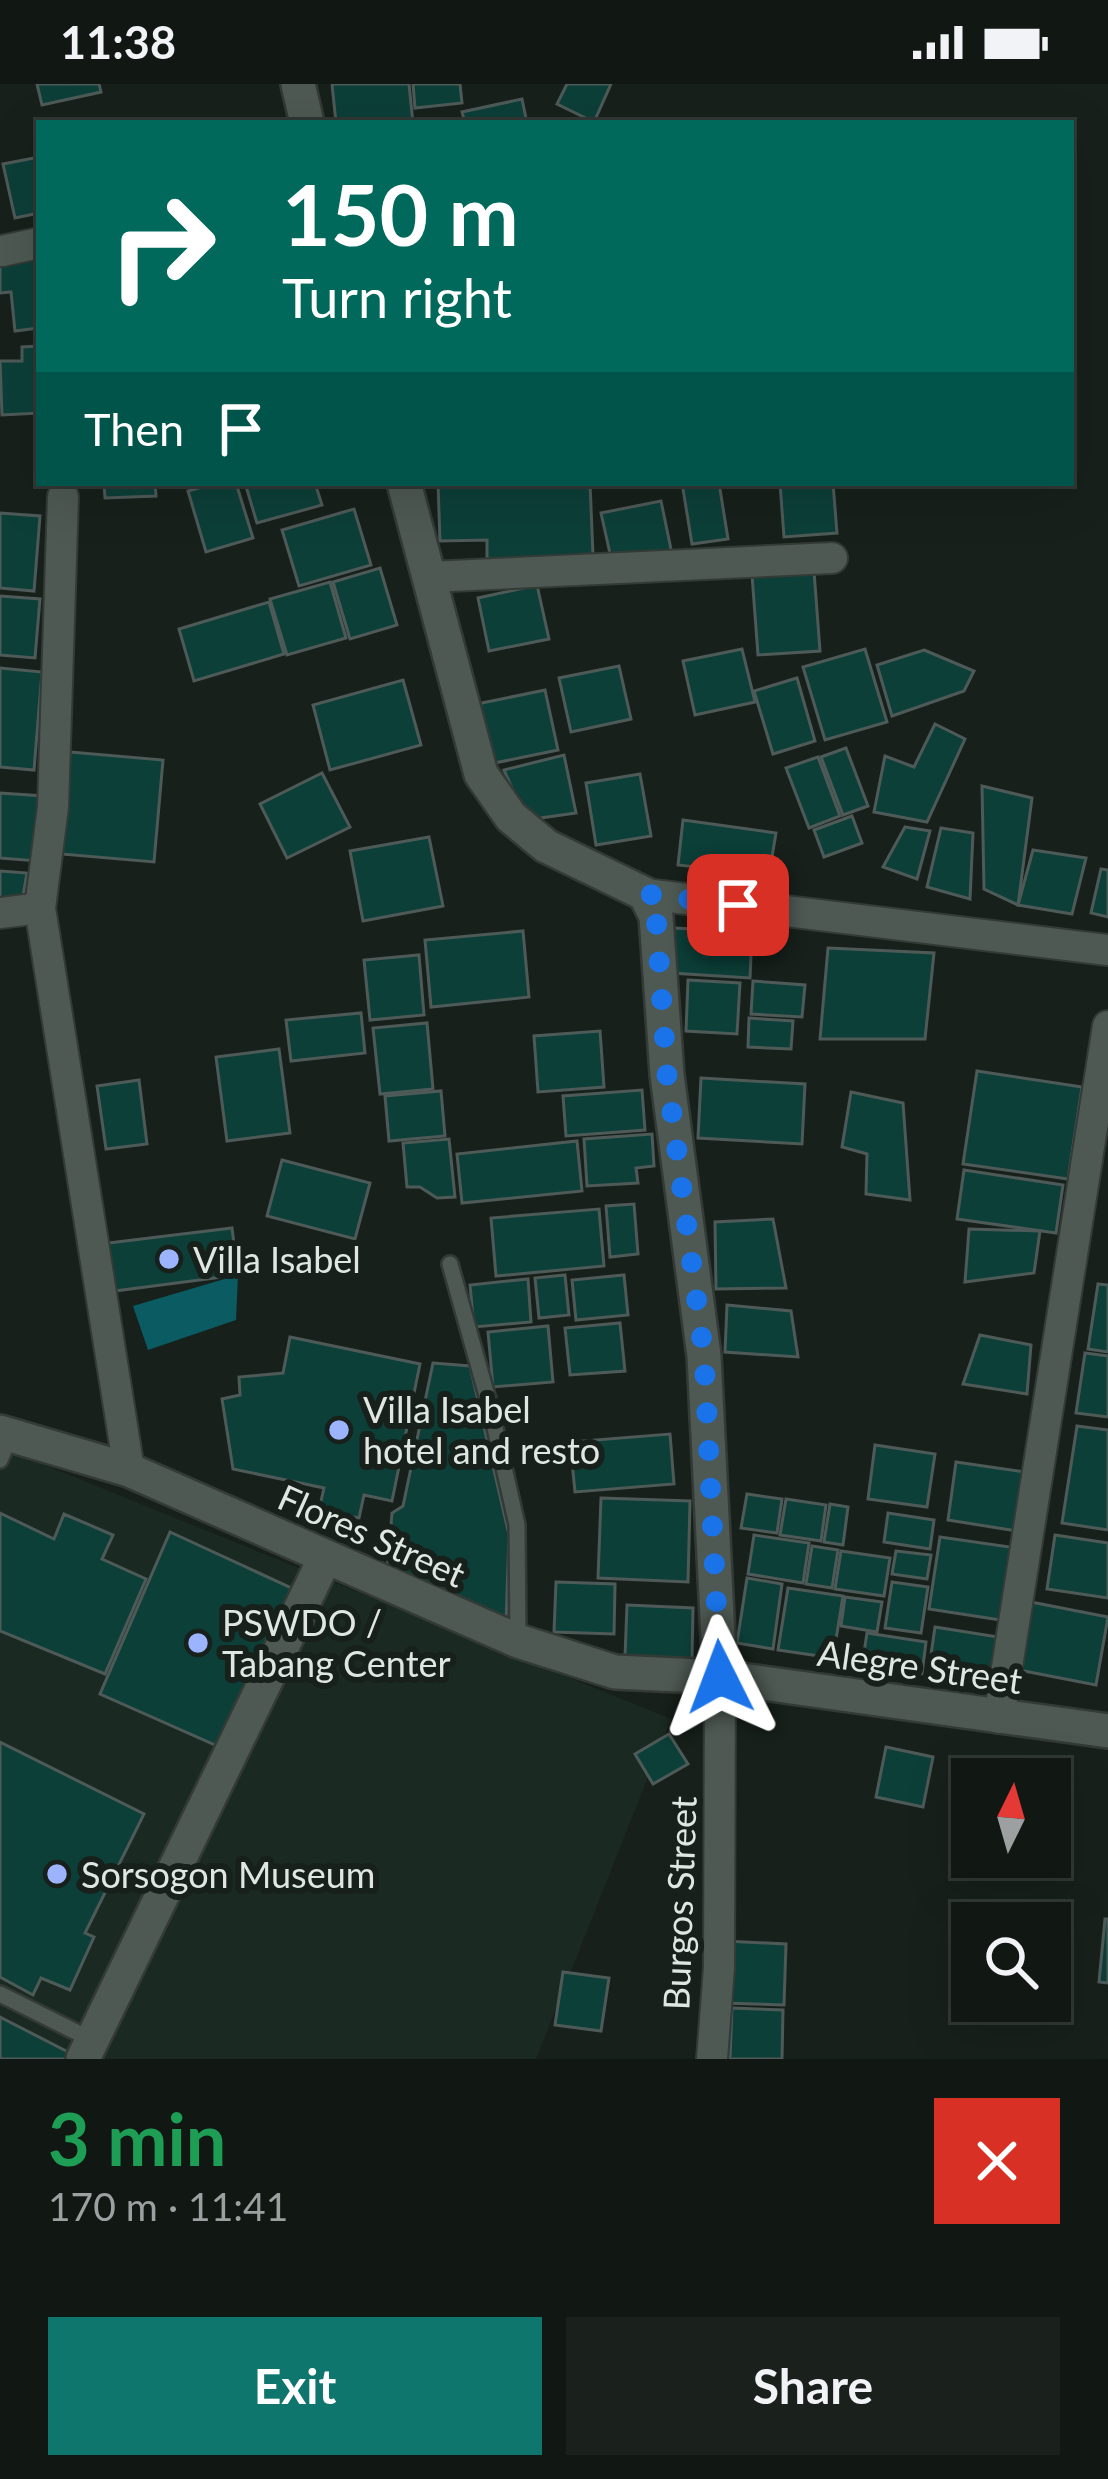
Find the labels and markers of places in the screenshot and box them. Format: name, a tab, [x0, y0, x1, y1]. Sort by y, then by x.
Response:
pin	[687, 854, 789, 956]
place label: Villa Isabel	[193, 1237, 361, 1281]
marker: Villa Isabel	[156, 1246, 182, 1272]
place label: Villa Isabel hotel and resto	[363, 1387, 600, 1472]
marker: Villa Isabel hotel and resto	[326, 1417, 352, 1443]
place label: PSWDO / Tabang Center	[222, 1600, 451, 1685]
marker: PSWDO / Tabang Center	[185, 1630, 211, 1656]
place label: Sorsogon Museum	[81, 1852, 375, 1896]
marker: Sorsogon Museum	[44, 1861, 70, 1887]

